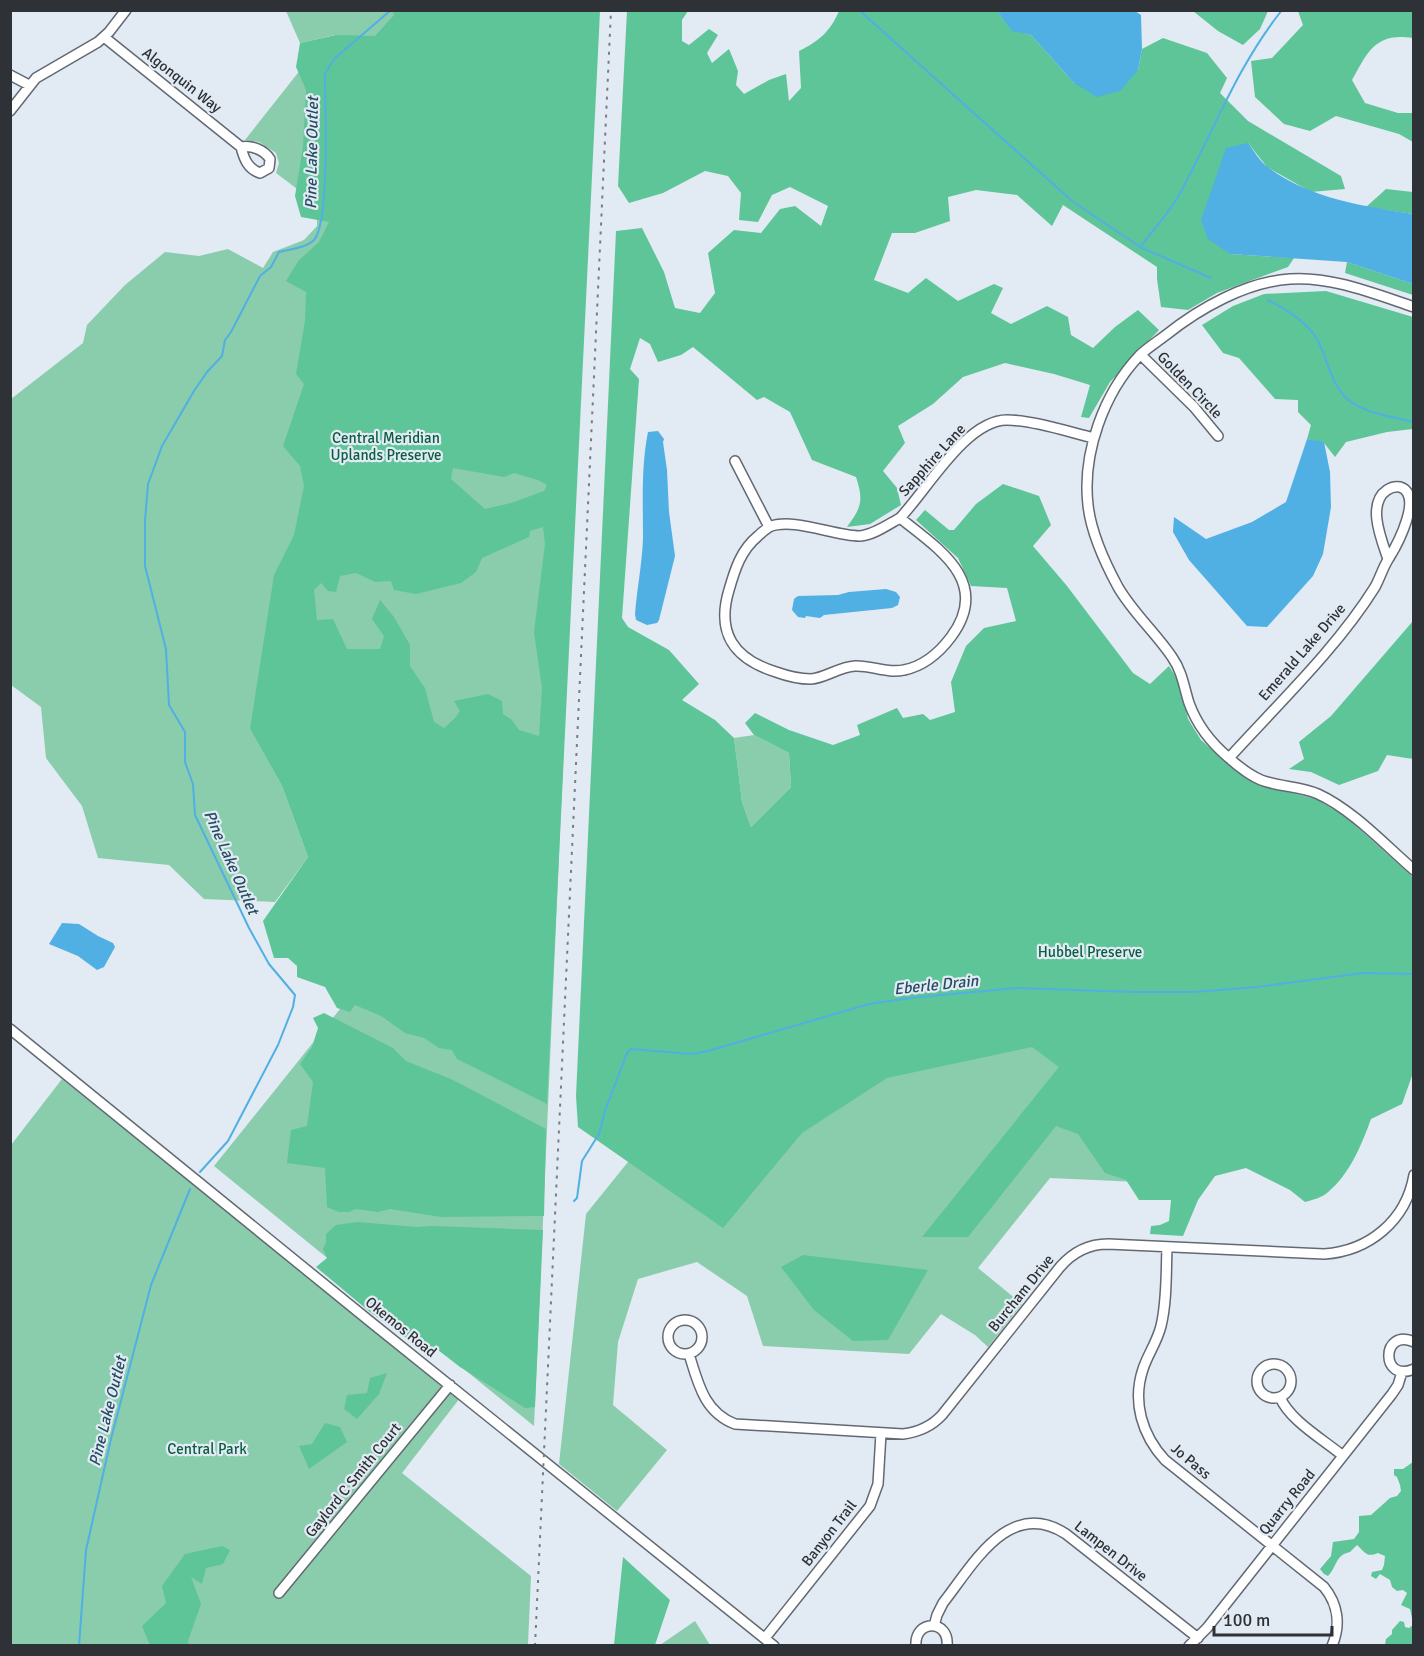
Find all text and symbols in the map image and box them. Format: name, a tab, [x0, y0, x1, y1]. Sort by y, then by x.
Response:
street label: Algonquin Way	[139, 44, 225, 116]
water label: Pine Lake Outlet	[301, 94, 323, 209]
street label: Golden Circle	[1154, 348, 1226, 422]
street label: Sapphire Lane	[895, 420, 969, 500]
park label: Central Meridian Uplands Preserve	[330, 429, 442, 464]
street label: Emerald Lake Drive	[1255, 600, 1349, 704]
water label: Pine Lake Outlet	[199, 807, 264, 920]
park label: Hubbel Preserve	[1038, 943, 1142, 961]
water label: Eberle Drain	[893, 970, 981, 999]
street label: Burcham Drive	[984, 1251, 1058, 1335]
street label: Okemos Road	[362, 1293, 440, 1361]
water label: Pine Lake Outlet	[85, 1352, 132, 1468]
street label: Gaylord C Smith Court	[301, 1419, 405, 1541]
street label: Jo Pass	[1167, 1439, 1215, 1483]
park label: Central Park	[167, 1440, 247, 1458]
street label: Quarry Road	[1255, 1465, 1319, 1539]
street label: Banyon Trail	[798, 1496, 860, 1570]
street label: Lampen Drive	[1071, 1517, 1151, 1585]
scale bar	[1214, 1599, 1332, 1637]
text: 100 m	[1223, 1609, 1270, 1631]

